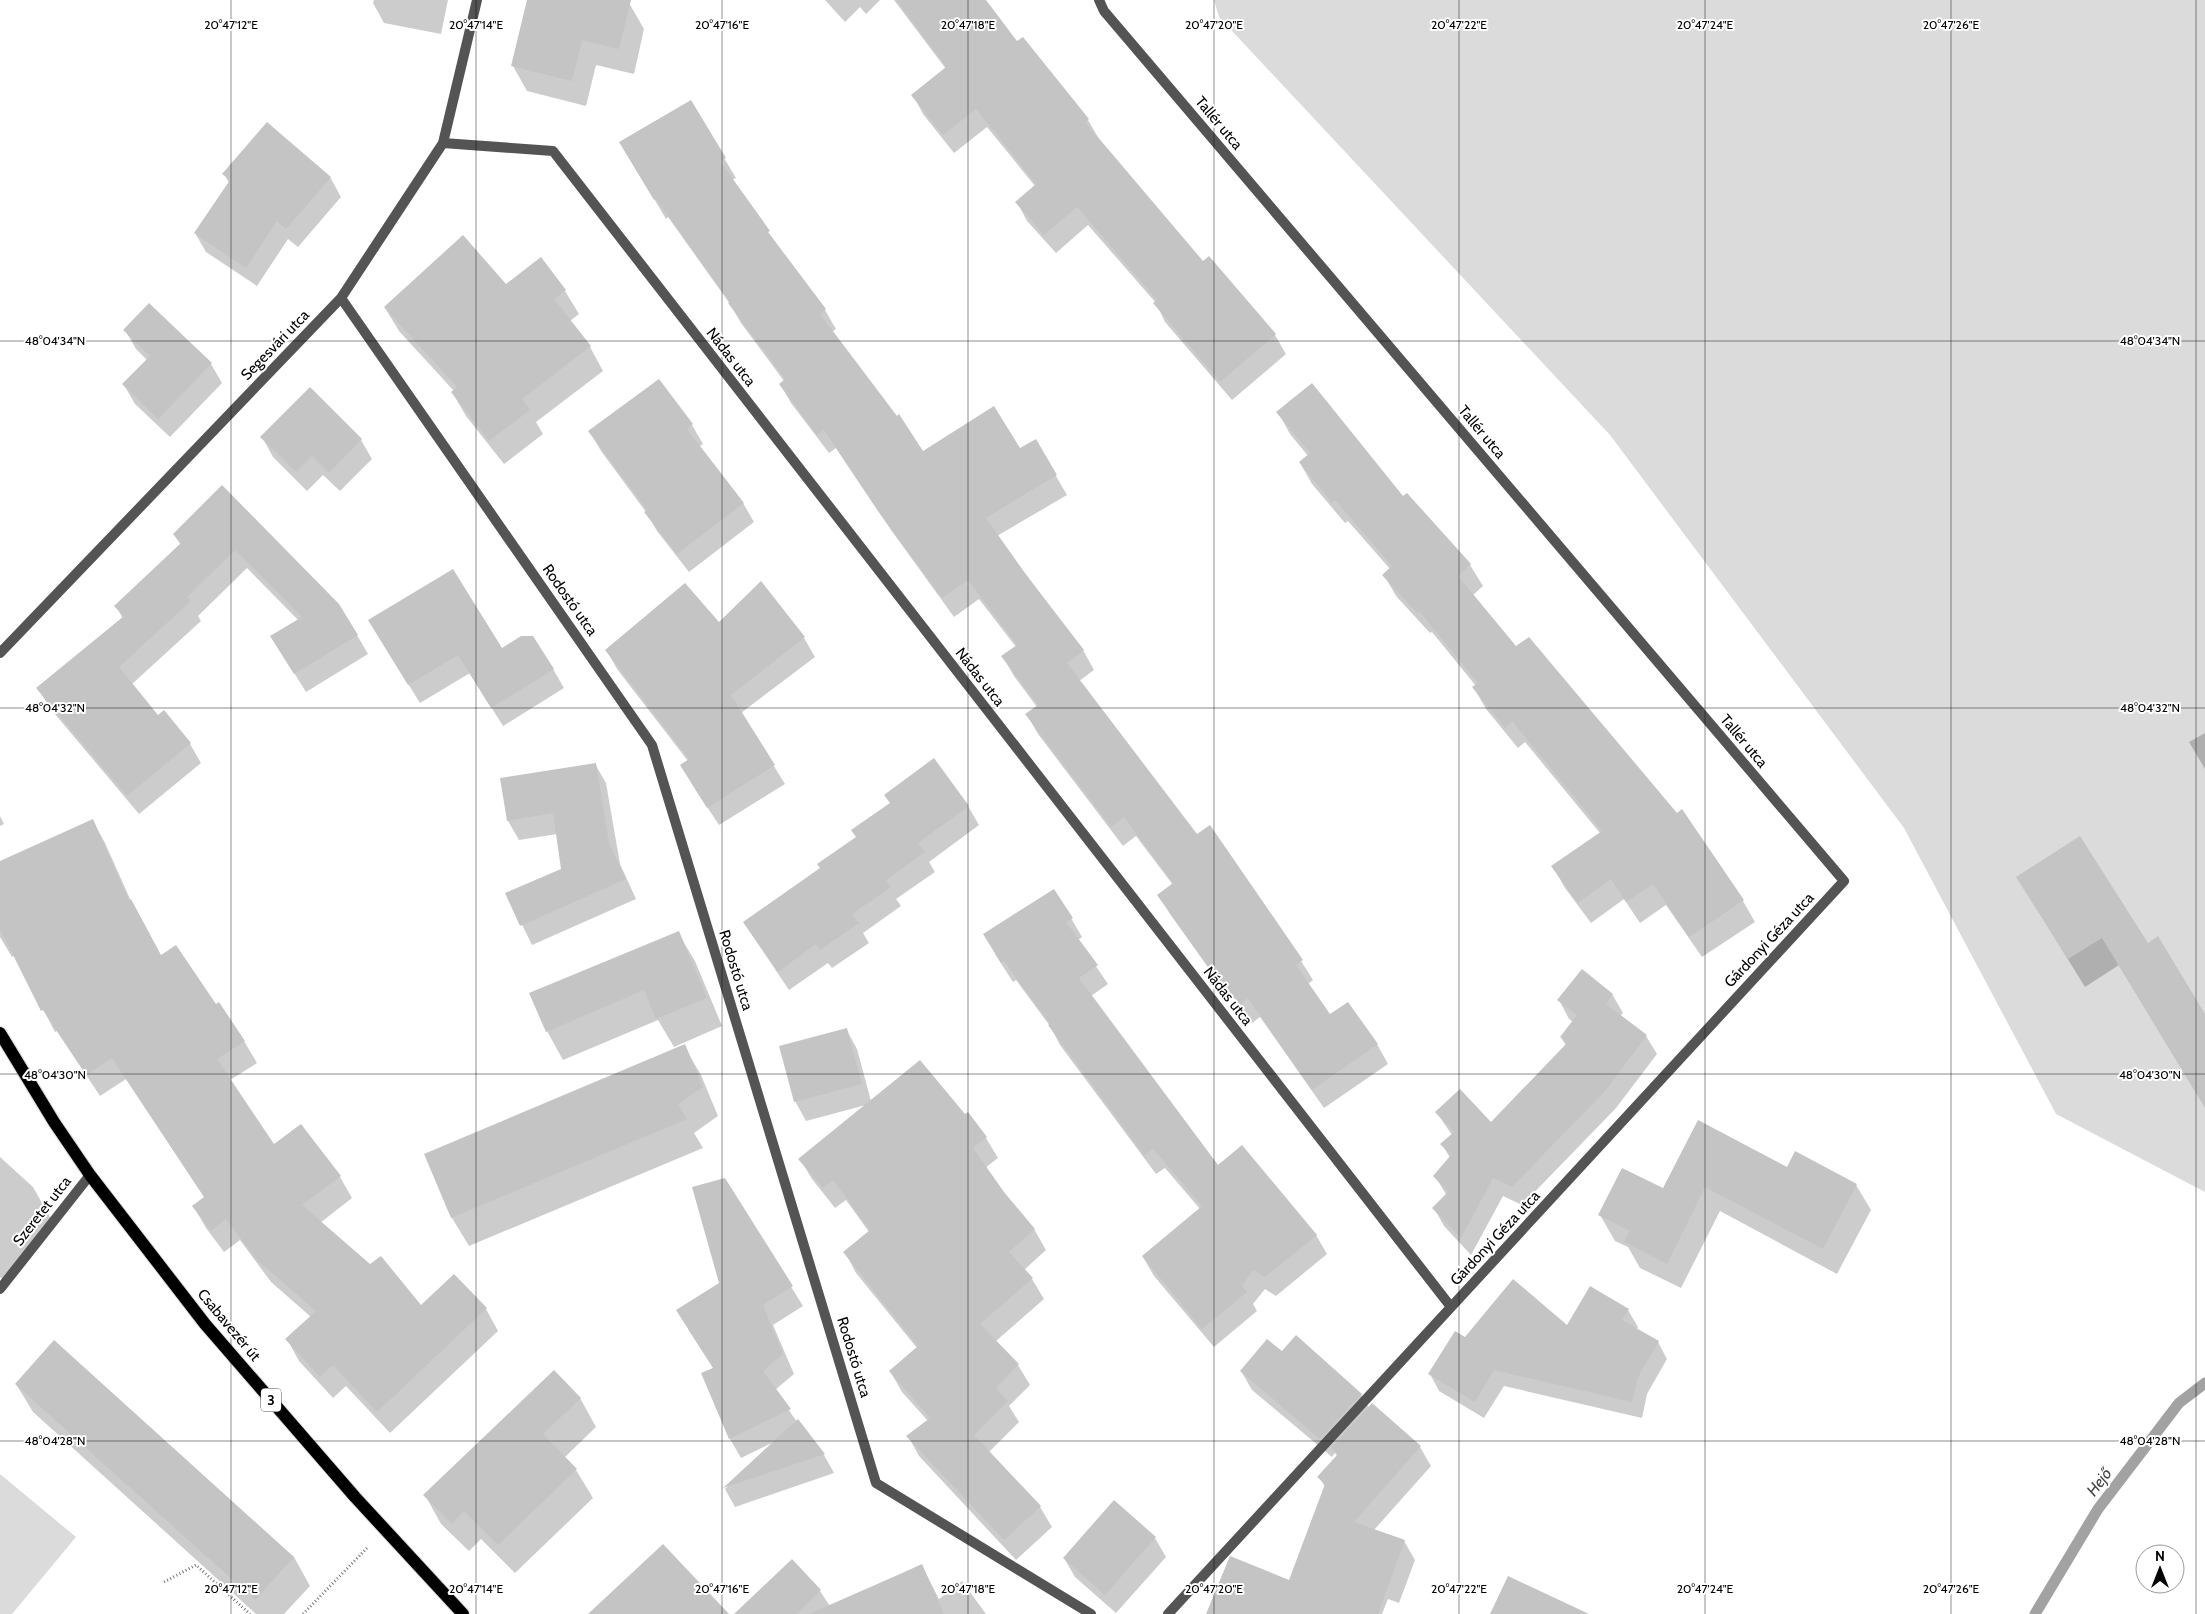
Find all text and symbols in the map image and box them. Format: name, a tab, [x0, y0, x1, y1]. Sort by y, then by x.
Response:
text: 20°47'12"E	[204, 17, 258, 32]
text: 20°47'14"E	[449, 17, 503, 32]
text: 20°47'16"E	[695, 17, 749, 32]
text: 20°47'18"E	[941, 17, 996, 32]
text: 20°47'20"E	[1185, 17, 1243, 32]
text: 20°47'22"E	[1431, 17, 1487, 32]
text: 20°47'24"E	[1677, 17, 1734, 32]
text: 20°47'26"E	[1923, 17, 1980, 32]
street label: Tallér utca	[1192, 93, 1247, 154]
street label: Segesvári utca	[237, 306, 313, 384]
street label: Nádas utca	[702, 324, 760, 391]
text: 48°04'34"N	[25, 333, 85, 348]
text: 48°04'34"N	[2120, 333, 2180, 348]
street label: Tallér utca	[1455, 402, 1510, 463]
street label: Rodostó utca	[539, 561, 602, 640]
street label: Nádas utca	[951, 644, 1009, 711]
text: 48°04'32"N	[25, 700, 85, 715]
text: 48°04'32"N	[2120, 700, 2180, 715]
street label: Tallér utca	[1717, 711, 1772, 772]
street label: Gárdonyi Géza utca	[1721, 888, 1818, 991]
street label: Rodostó utca	[715, 928, 757, 1013]
street label: Nádas utca	[1199, 963, 1257, 1030]
text: 48°04'30"N	[24, 1067, 86, 1082]
text: 48°04'30"N	[2119, 1067, 2181, 1082]
street label: Szeretet utca	[9, 1172, 75, 1249]
street label: Gárdonyi Géza utca	[1447, 1186, 1544, 1289]
street label: Csabavezér út	[194, 1285, 264, 1365]
street label: Rodostó utca	[833, 1315, 875, 1400]
road number: 3	[261, 1388, 281, 1412]
text: 48°04'28"N	[25, 1433, 85, 1448]
text: 48°04'28"N	[2120, 1433, 2180, 1448]
water label: Hejő	[2082, 1464, 2116, 1500]
north arrow	[2135, 1544, 2185, 1594]
text: N	[2155, 1547, 2165, 1565]
text: 20°47'12"E	[204, 1581, 258, 1596]
text: 20°47'14"E	[449, 1581, 503, 1596]
text: 20°47'16"E	[695, 1581, 749, 1596]
text: 20°47'18"E	[941, 1581, 996, 1596]
text: 20°47'20"E	[1185, 1581, 1243, 1596]
text: 20°47'22"E	[1431, 1581, 1487, 1596]
text: 20°47'24"E	[1677, 1581, 1734, 1596]
text: 20°47'26"E	[1923, 1581, 1980, 1596]

